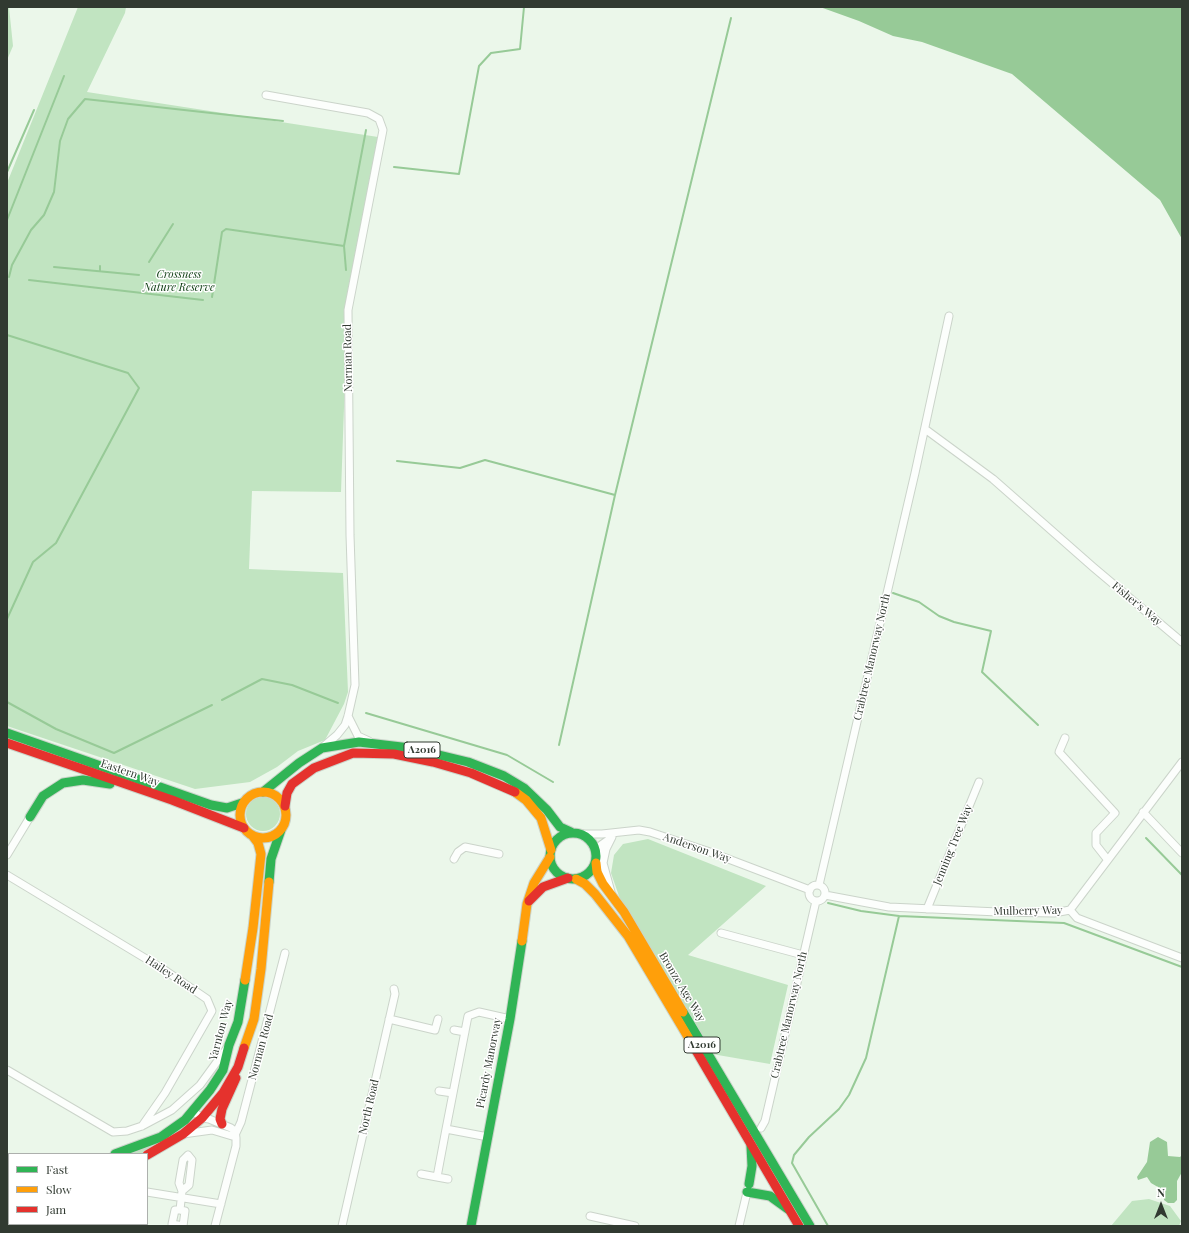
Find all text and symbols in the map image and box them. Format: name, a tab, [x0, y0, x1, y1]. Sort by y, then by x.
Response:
park label: Crossness Nature Reserve	[143, 268, 215, 294]
street label: Norman Road	[341, 324, 355, 392]
street label: Fisher's Way	[1109, 579, 1165, 629]
street label: Crabtree Manorway North	[851, 592, 893, 722]
road number: A2016	[404, 742, 440, 758]
street label: Eastern Way	[99, 757, 161, 789]
street label: Jenning Tree Way	[931, 803, 975, 887]
street label: Anderson Way	[661, 830, 733, 866]
street label: Mulberry Way	[993, 904, 1063, 918]
street label: Bronze Age Way	[656, 950, 708, 1024]
street label: Crabtree Manorway North	[768, 950, 810, 1080]
street label: Hailey Road	[143, 953, 199, 997]
street label: Yarnton Way	[207, 998, 235, 1062]
street label: Norman Road	[246, 1012, 276, 1082]
street label: Picardy Manorway	[474, 1017, 504, 1109]
road number: A2016	[684, 1037, 720, 1053]
street label: North Road	[356, 1078, 382, 1136]
legend	[8, 1153, 148, 1225]
text: Fast	[46, 1161, 68, 1177]
text: Slow	[46, 1181, 72, 1197]
north arrow	[1141, 1185, 1181, 1225]
text: N	[1157, 1185, 1165, 1200]
text: Jam	[46, 1201, 66, 1217]

